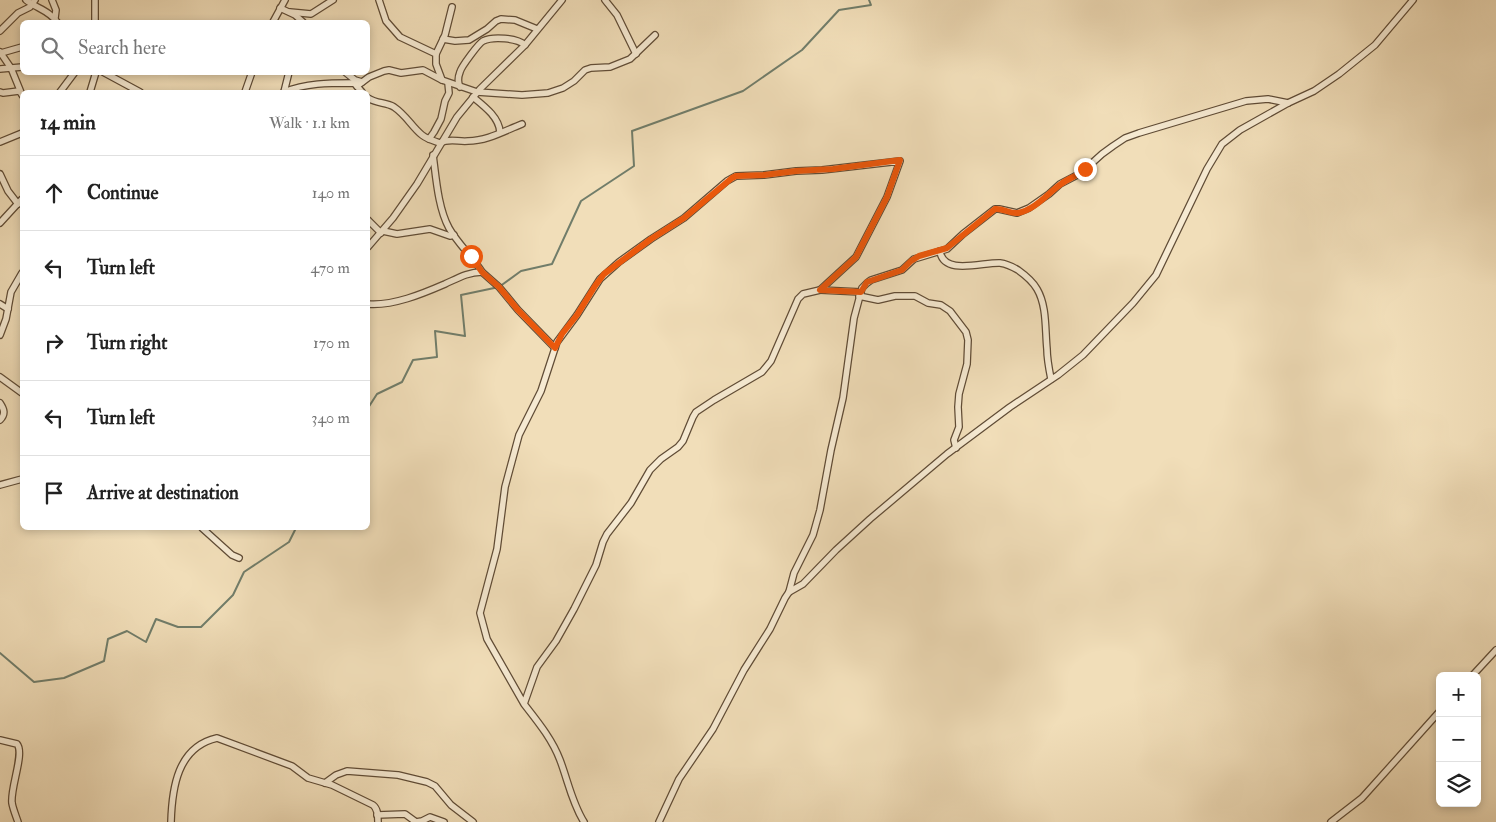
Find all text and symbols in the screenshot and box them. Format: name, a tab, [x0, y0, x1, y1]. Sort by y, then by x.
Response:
search box	[20, 20, 370, 75]
icon: search	[38, 34, 66, 62]
text: Search here	[78, 36, 166, 60]
text: 14 min	[40, 109, 96, 136]
text: Walk · 1.1 km	[269, 113, 350, 133]
route end	[1074, 158, 1097, 181]
icon: ahead	[40, 179, 68, 207]
text: Continue	[87, 181, 158, 205]
text: 140 m	[312, 183, 350, 203]
route start	[460, 245, 483, 268]
icon: left	[40, 254, 68, 282]
text: Turn left	[87, 256, 155, 280]
text: 470 m	[310, 258, 350, 278]
icon: right	[40, 329, 68, 357]
text: Turn right	[87, 331, 167, 355]
text: 170 m	[313, 333, 350, 353]
icon: left	[40, 404, 68, 432]
text: Turn left	[87, 406, 155, 430]
text: 340 m	[311, 408, 350, 428]
icon: arrive	[40, 479, 68, 507]
text: Arrive at destination	[87, 481, 239, 505]
map controls	[1436, 672, 1481, 807]
button: +	[1436, 672, 1481, 717]
button: −	[1436, 717, 1481, 762]
button: layers	[1436, 762, 1481, 807]

